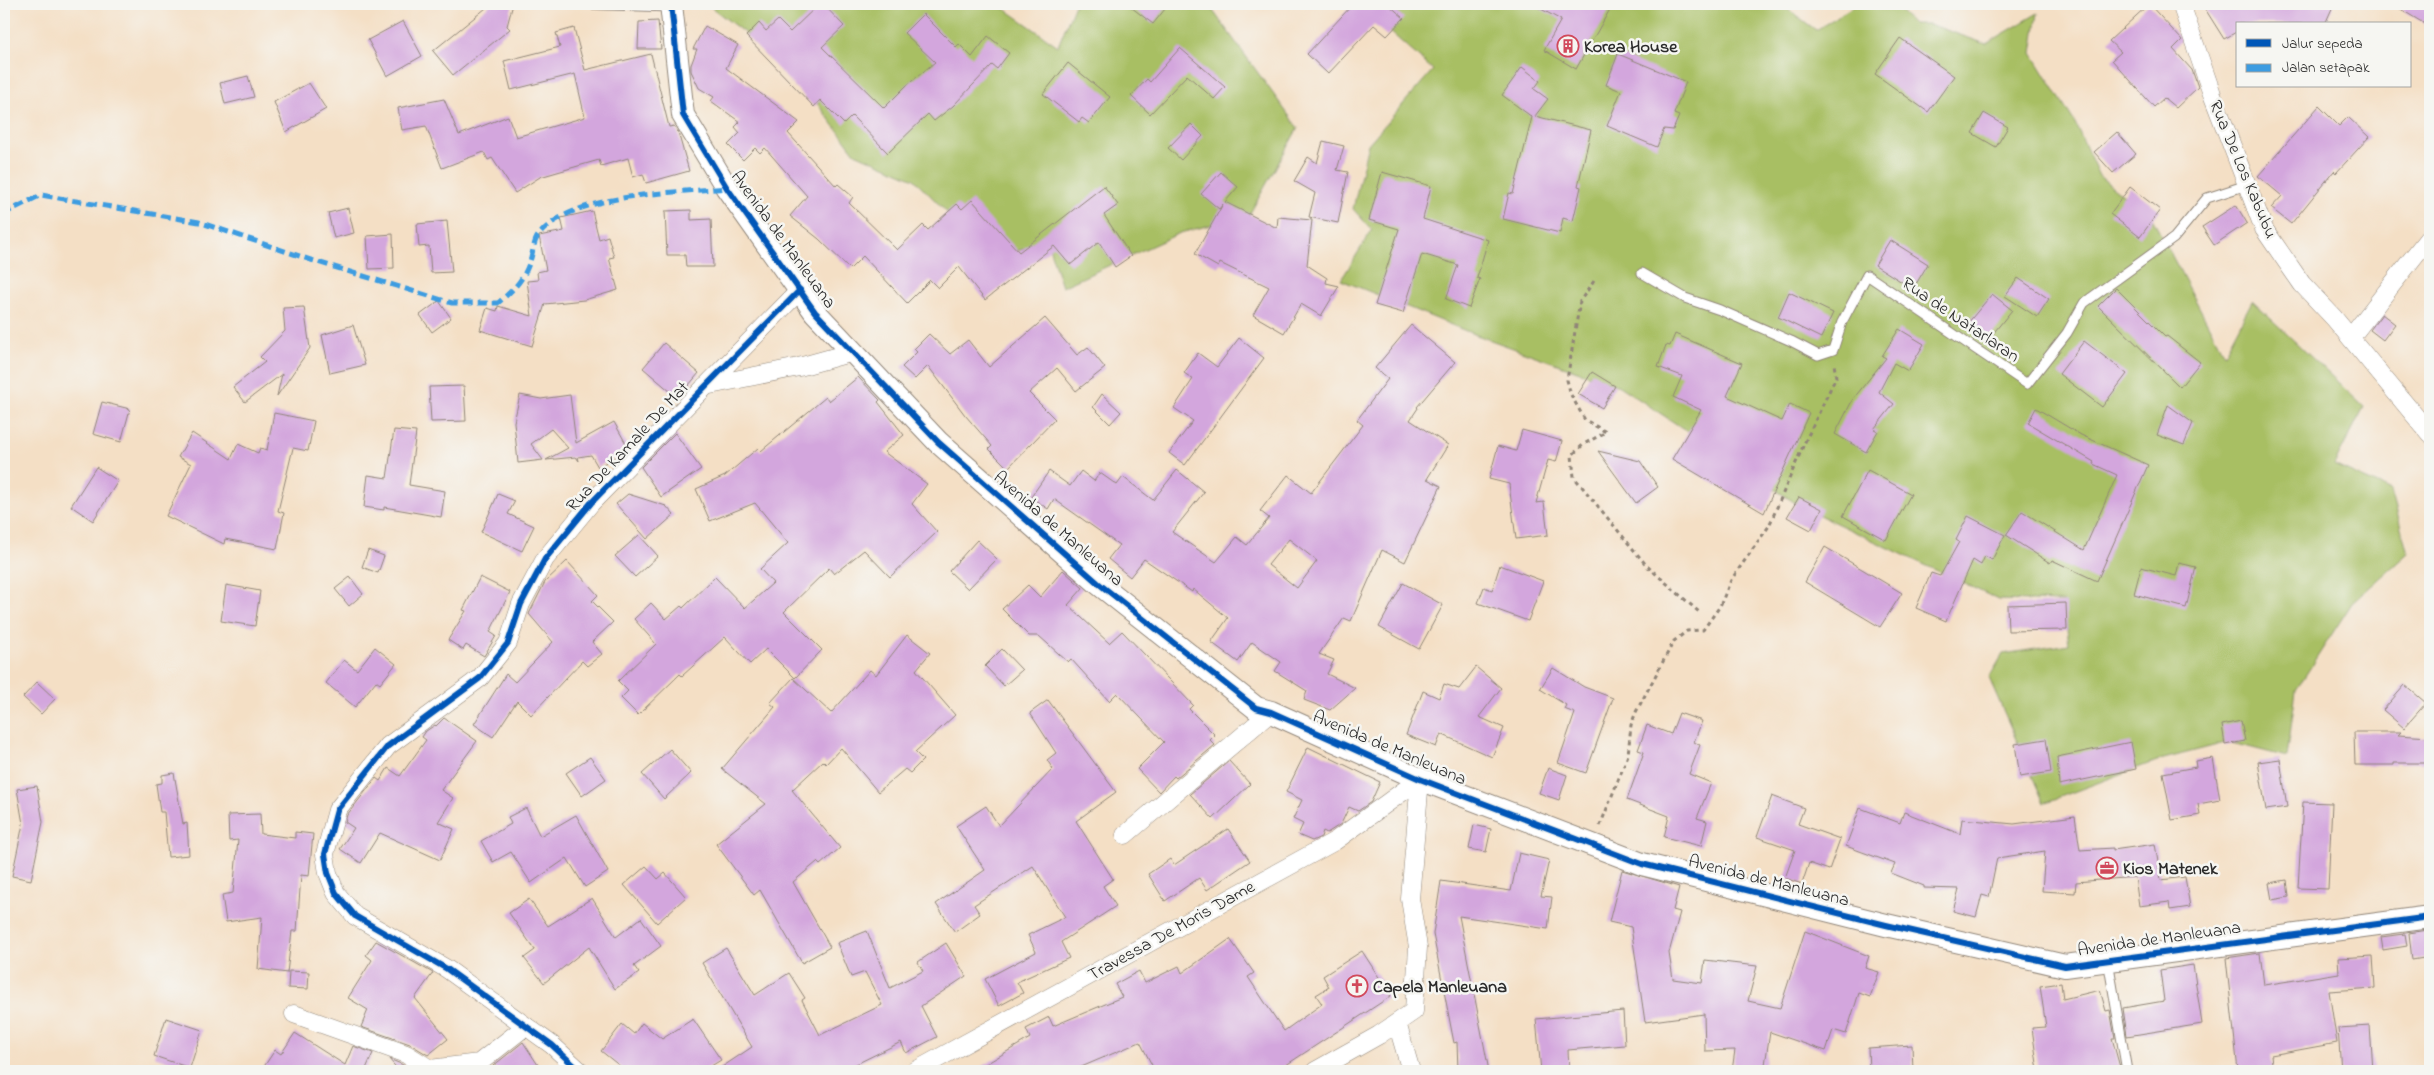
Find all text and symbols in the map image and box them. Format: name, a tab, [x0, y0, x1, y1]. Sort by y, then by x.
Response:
legend	[2236, 22, 2412, 88]
text: Jalur sepeda	[2282, 33, 2363, 55]
building icon: Korea House	[1556, 34, 1580, 58]
place label: Korea House	[1584, 35, 1678, 61]
text: Jalan setapak	[2282, 57, 2370, 79]
street label: Rua De Los Kabubu	[2201, 97, 2283, 243]
street label: Avenida de Manleuana	[723, 166, 841, 315]
street label: Rua de Natarlaran	[1896, 272, 2024, 370]
street label: Rua De Kamale De Mat	[561, 376, 696, 519]
street label: Avenida de Manleuana	[987, 466, 1128, 593]
street label: Avenida de Manleuana	[1308, 705, 1470, 793]
street label: Avenida de Manleuana	[1685, 849, 1852, 915]
office icon: Kios Matenek	[2095, 856, 2119, 880]
place label: Kios Matenek	[2123, 857, 2219, 883]
street label: Travessa De Moris Dame	[1084, 875, 1261, 989]
street label: Avenida de Manleuana	[2076, 916, 2243, 964]
church icon: Capela Manleuana	[1345, 974, 1369, 998]
place label: Capela Manleuana	[1373, 975, 1507, 1001]

